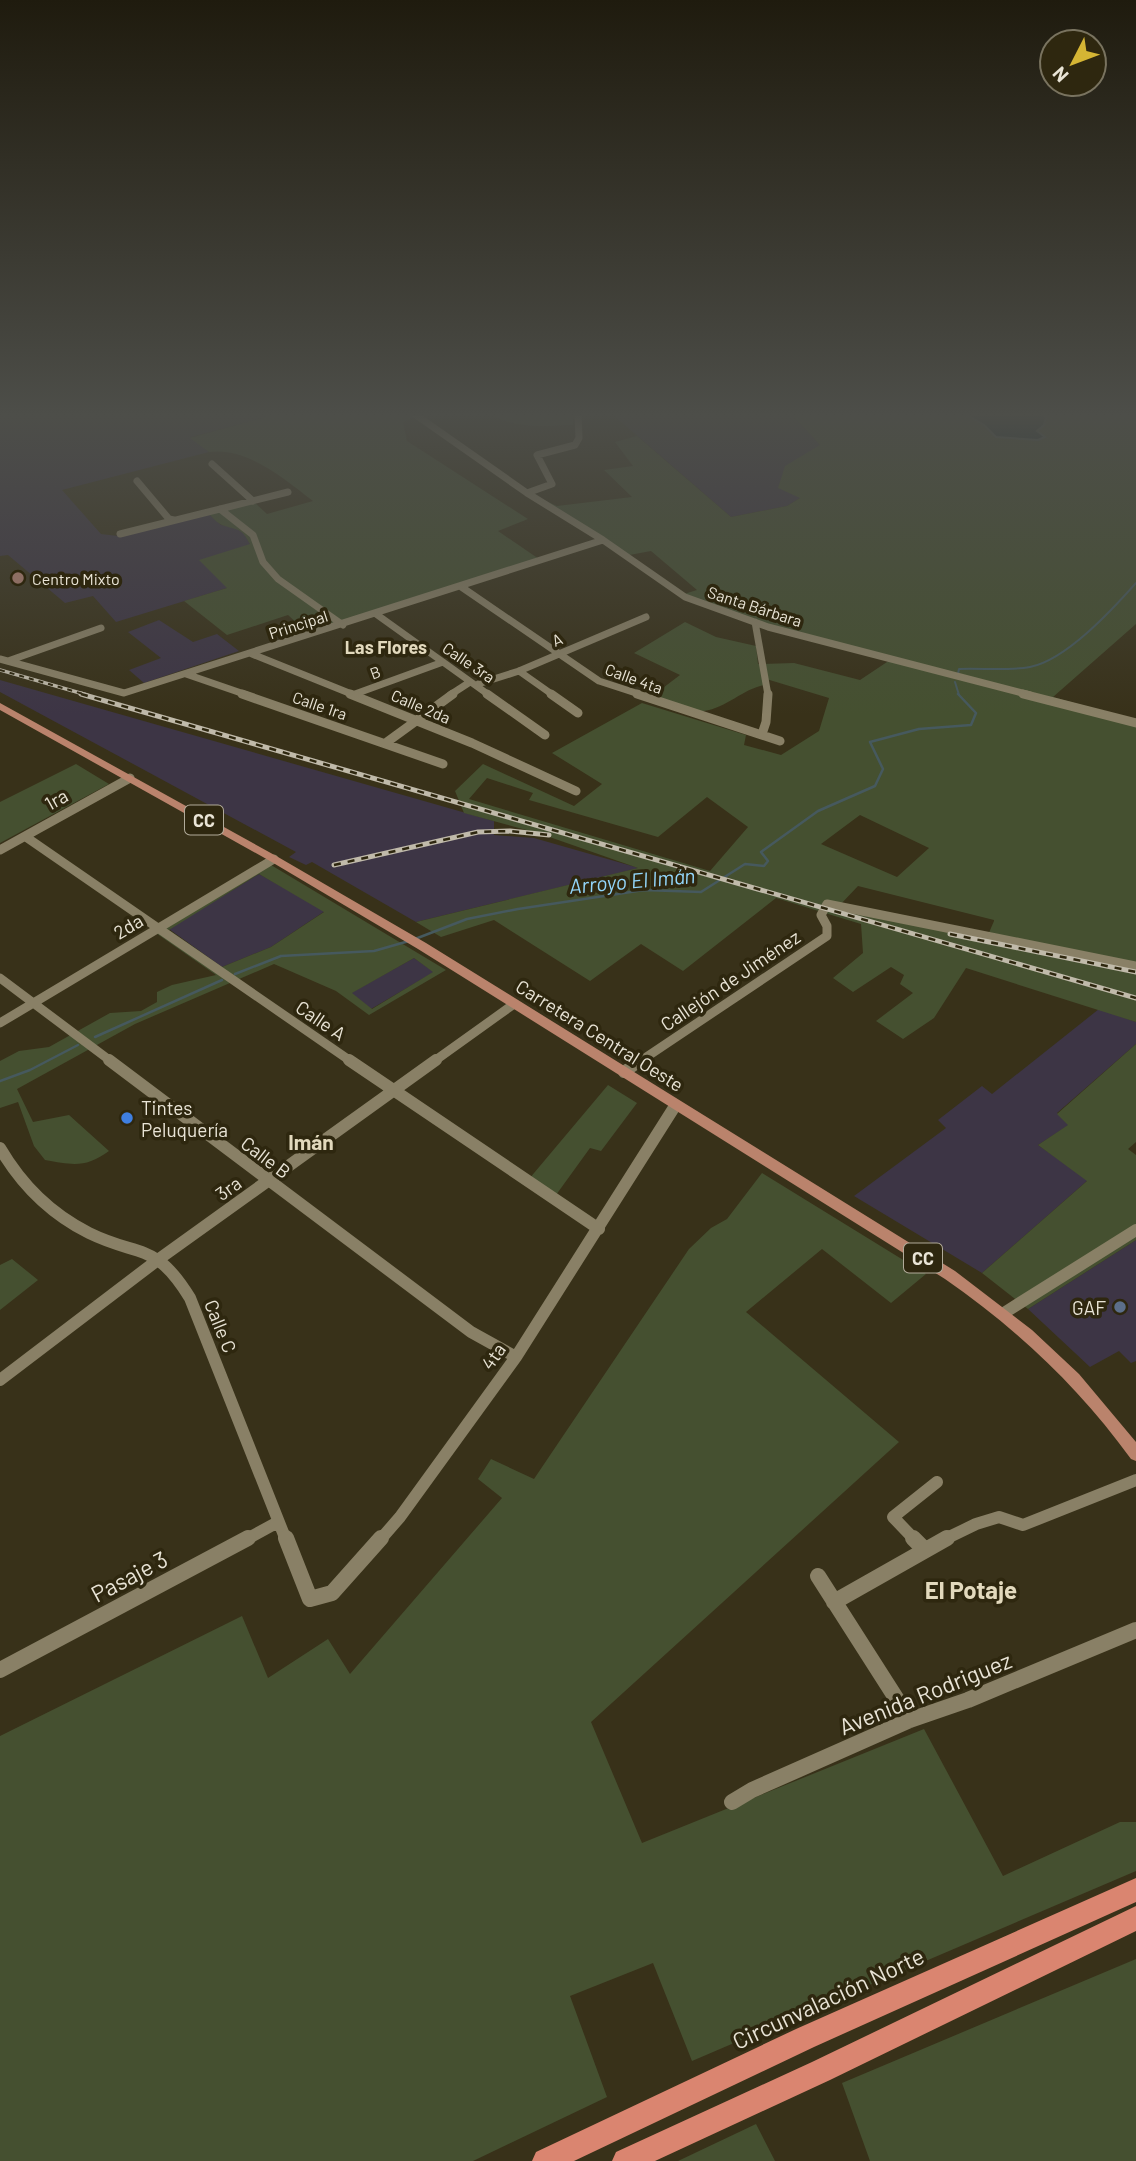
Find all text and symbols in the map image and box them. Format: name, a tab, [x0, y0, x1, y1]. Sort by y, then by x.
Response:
north arrow	[1038, 28, 1108, 98]
text: N	[1047, 62, 1073, 87]
place label: Centro Mixto	[32, 569, 120, 588]
marker: Centro Mixto	[10, 570, 26, 586]
street label: Santa Bárbara	[705, 582, 805, 630]
street label: Principal	[266, 606, 330, 642]
street label: A	[549, 628, 565, 650]
district label: Las Flores	[345, 636, 427, 658]
street label: Calle 3ra	[439, 638, 499, 686]
street label: Calle 4ta	[603, 659, 665, 697]
street label: B	[367, 661, 383, 683]
street label: Calle 2da	[389, 685, 453, 727]
street label: Calle 1ra	[290, 687, 350, 723]
street label: 1ra	[40, 783, 72, 815]
road number: CC	[185, 806, 223, 834]
water label: Arroyo El Imán	[568, 862, 696, 898]
street label: 2da	[109, 908, 147, 944]
street label: Callejón de Jiménez	[656, 925, 804, 1035]
street label: Carretera Central Oeste	[512, 974, 688, 1096]
street label: Calle A	[292, 995, 350, 1045]
place label: Tintes Peluquería	[141, 1096, 228, 1141]
marker: Tintes Peluquería	[119, 1110, 135, 1126]
district label: Imán	[288, 1129, 334, 1154]
street label: Calle B	[237, 1131, 295, 1183]
street label: 3ra	[211, 1171, 245, 1205]
road number: CC	[904, 1244, 942, 1273]
street label: Calle C	[200, 1296, 242, 1356]
place label: GAF	[1072, 1296, 1106, 1319]
marker: GAF	[1112, 1299, 1128, 1315]
street label: 4ta	[476, 1338, 510, 1374]
street label: Pasaje 3	[86, 1544, 172, 1608]
district label: El Potaje	[925, 1575, 1017, 1604]
street label: Avenida Rodriguez	[835, 1646, 1015, 1740]
street label: Circunvalación Norte	[728, 1941, 928, 2055]

